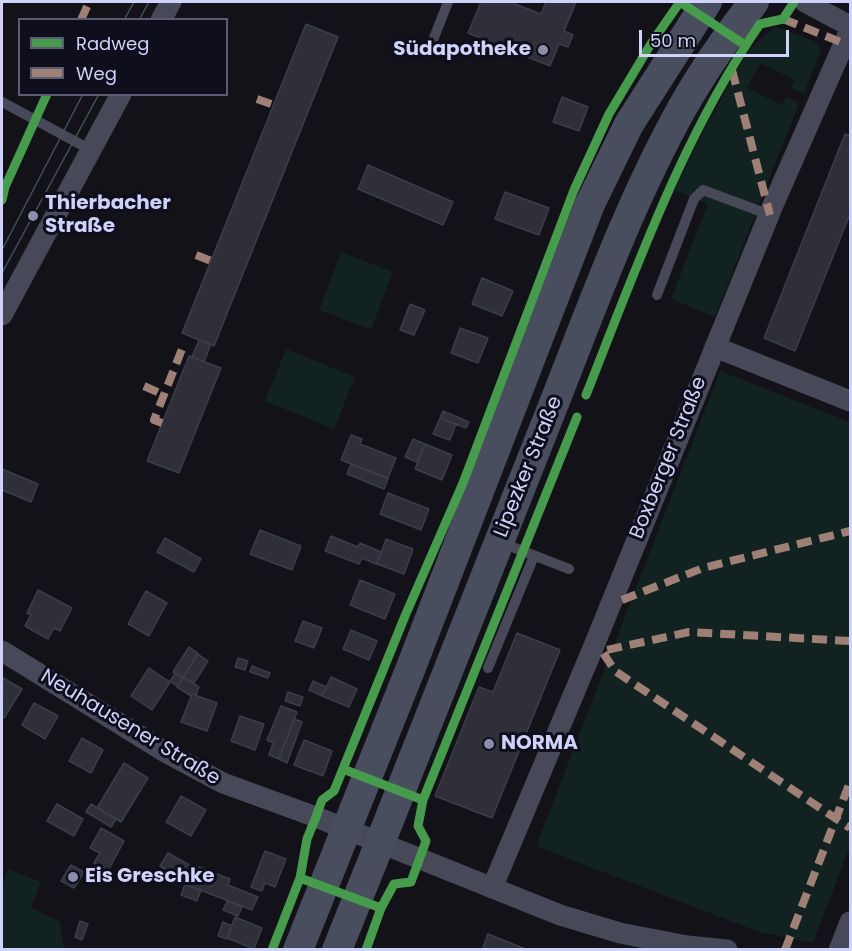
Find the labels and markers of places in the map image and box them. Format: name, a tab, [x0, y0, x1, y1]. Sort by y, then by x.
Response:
place label: Südapotheke	[393, 38, 531, 62]
marker: Südapotheke	[536, 43, 550, 57]
place label: Thierbacher Straße	[45, 192, 171, 239]
marker: Thierbacher Straße	[26, 209, 40, 223]
place label: NORMA	[501, 732, 578, 756]
marker: NORMA	[482, 737, 496, 751]
place label: Eis Greschke	[85, 865, 215, 889]
marker: Eis Greschke	[66, 870, 80, 884]

